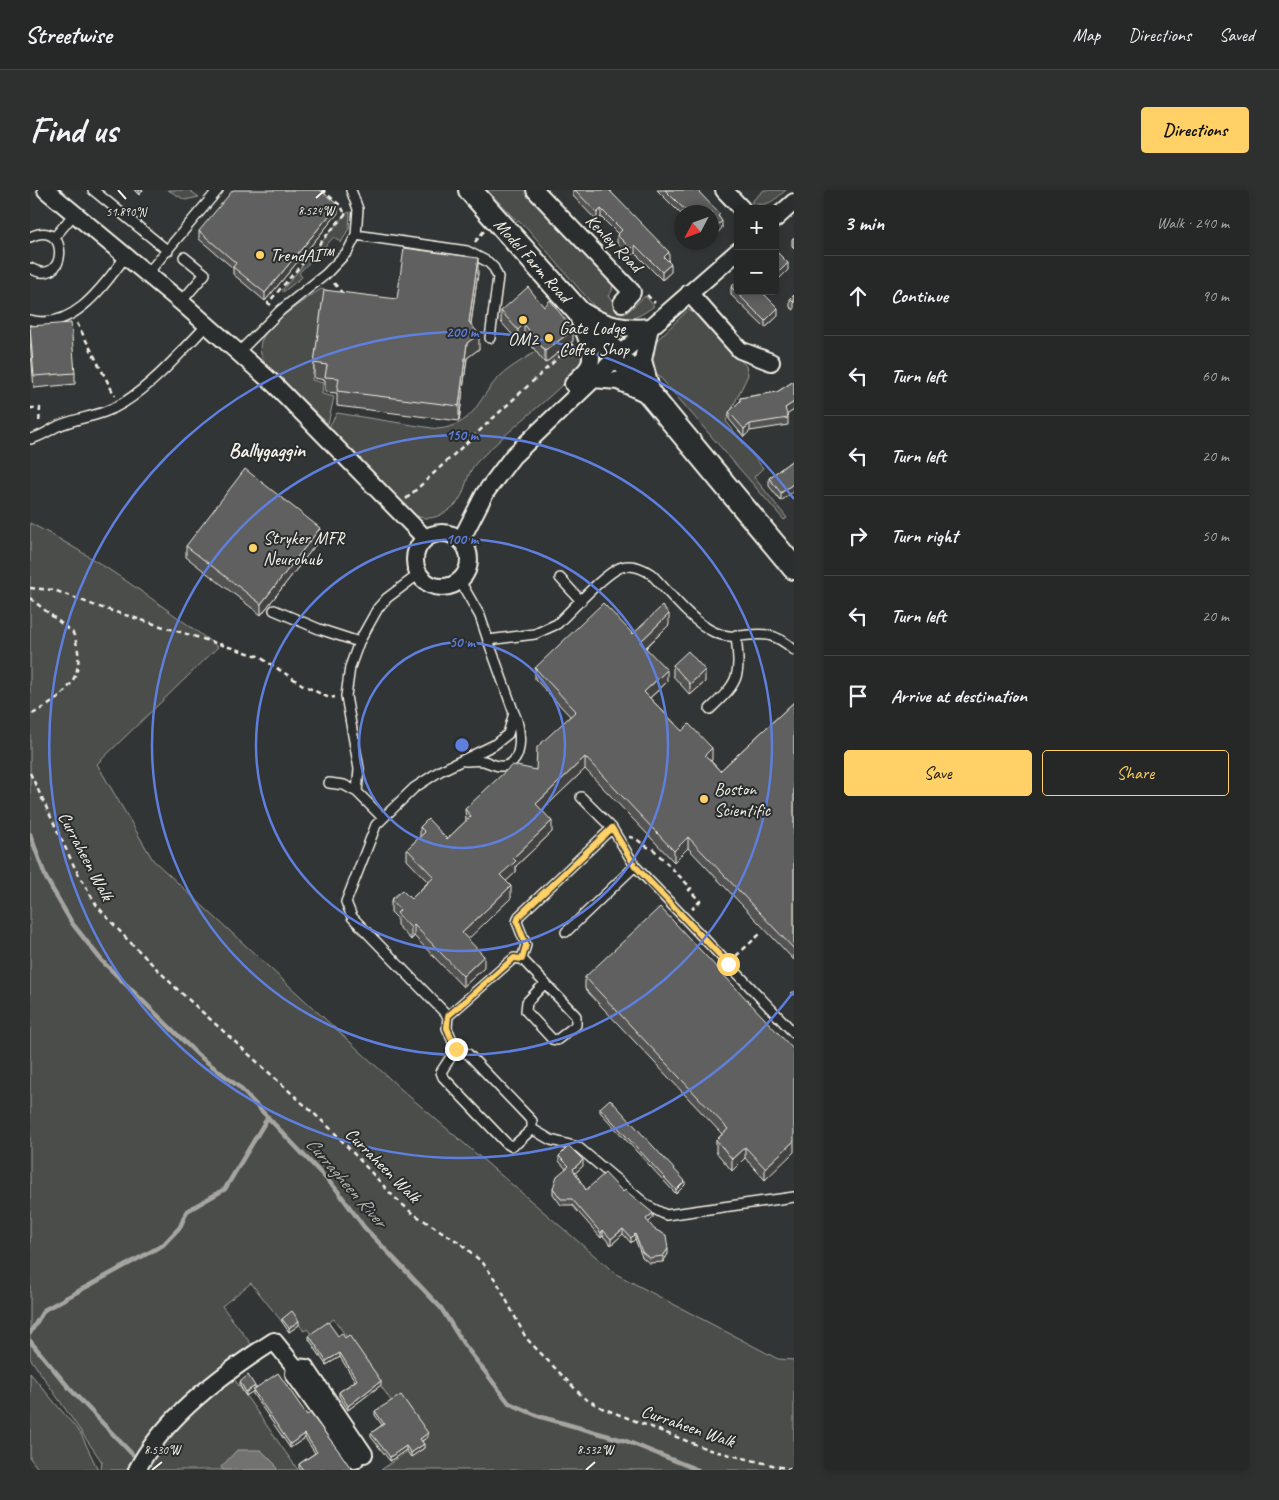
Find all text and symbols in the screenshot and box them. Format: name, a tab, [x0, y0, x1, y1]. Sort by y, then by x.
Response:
text: Streetwise	[25, 20, 111, 50]
text: Map	[1073, 24, 1100, 46]
text: Directions	[1128, 24, 1191, 46]
text: Saved	[1219, 24, 1254, 46]
button: Directions	[1141, 107, 1249, 153]
text: Find us	[30, 108, 117, 153]
text: 8.524°W	[298, 203, 336, 219]
text: 51.890°N	[106, 204, 148, 220]
north arrow	[674, 205, 719, 250]
map controls	[734, 205, 779, 295]
button: +	[734, 205, 779, 250]
street label: Kenley Road	[581, 209, 649, 279]
text: 3 min	[844, 210, 884, 236]
text: Walk · 240 m	[1157, 213, 1229, 233]
street label: Model Farm Road	[489, 214, 578, 309]
place label: TrendAI™	[270, 244, 336, 266]
marker: TrendAI™	[254, 249, 266, 261]
button: −	[734, 250, 779, 295]
icon: ahead	[844, 282, 872, 310]
text: Continue	[891, 284, 948, 308]
text: 90 m	[1202, 286, 1229, 306]
marker: OM2	[517, 314, 529, 326]
place label: Gate Lodge Coffee Shop	[559, 317, 630, 360]
text: 200 m	[446, 323, 480, 342]
place label: OM2	[508, 328, 540, 350]
marker: Gate Lodge Coffee Shop	[543, 332, 555, 344]
icon: left	[844, 362, 872, 390]
text: Turn left	[891, 364, 946, 388]
text: 60 m	[1202, 366, 1229, 386]
text: 150 m	[446, 426, 480, 445]
district label: Ballygaggin	[229, 438, 306, 463]
icon: left	[844, 442, 872, 470]
text: Turn left	[891, 444, 946, 468]
text: 20 m	[1202, 446, 1229, 466]
icon: right	[844, 522, 872, 550]
text: Turn right	[891, 524, 958, 548]
text: 50 m	[1202, 526, 1229, 546]
place label: Stryker MFR Neurohub	[263, 527, 345, 570]
text: 100 m	[446, 530, 480, 549]
marker: Stryker MFR Neurohub	[247, 542, 259, 554]
icon: left	[844, 602, 872, 630]
text: Turn left	[891, 604, 946, 628]
text: 20 m	[1202, 606, 1229, 626]
text: 50 m	[449, 633, 476, 652]
icon: arrive	[844, 682, 872, 710]
text: Arrive at destination	[891, 684, 1027, 708]
centre of rings	[453, 736, 471, 754]
button: Save	[844, 750, 1032, 796]
button: Share	[1042, 750, 1229, 796]
place label: Boston Scientific	[714, 778, 772, 821]
marker: Boston Scientific	[698, 793, 710, 805]
street label: Curraheen Walk	[53, 808, 119, 905]
route start	[717, 953, 740, 976]
route end	[445, 1038, 468, 1061]
street label: Curraheen Walk	[341, 1123, 426, 1208]
water label: Curragheen River	[300, 1132, 394, 1235]
street label: Curraheen Walk	[638, 1400, 739, 1453]
text: 8.530°W	[144, 1442, 182, 1458]
text: 8.532°W	[577, 1442, 615, 1458]

